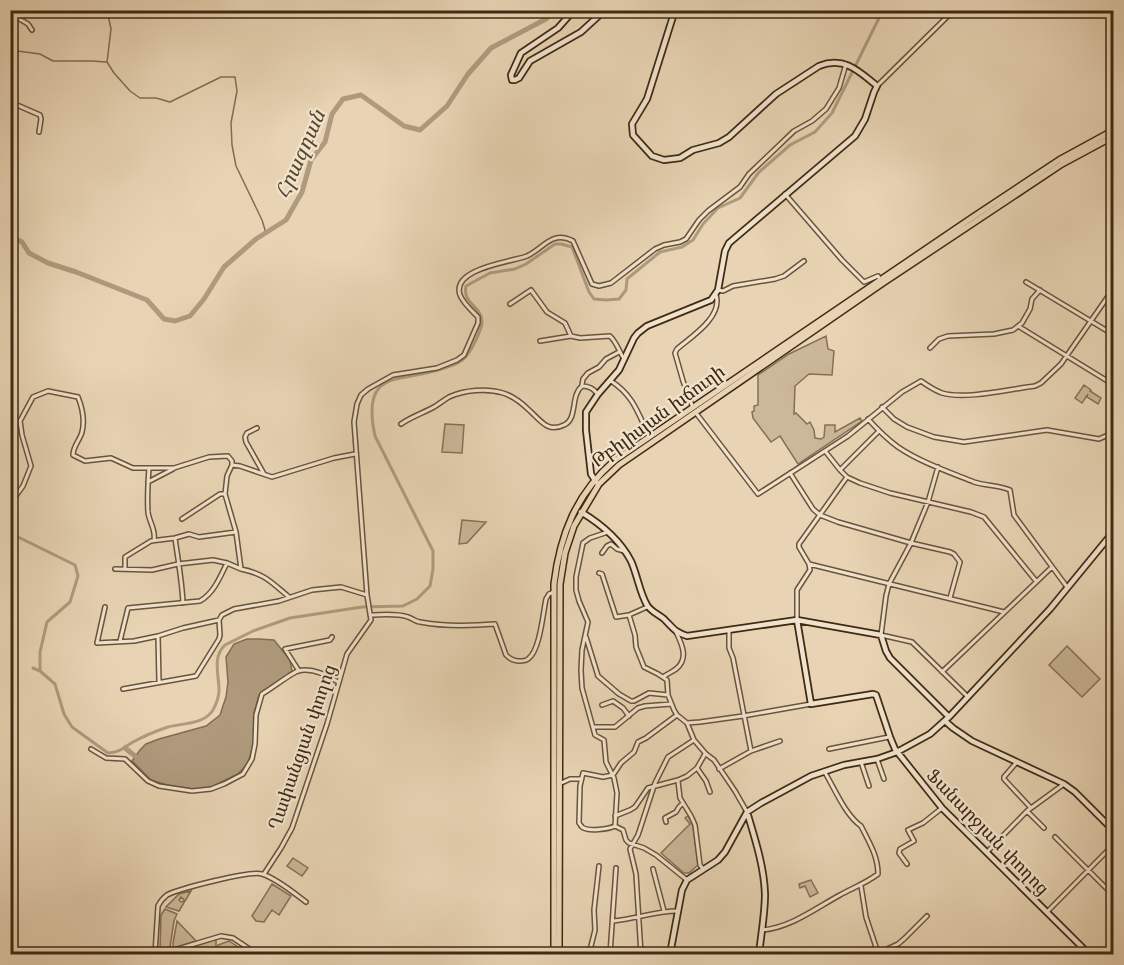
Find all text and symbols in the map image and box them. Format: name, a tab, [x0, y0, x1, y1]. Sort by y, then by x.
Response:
water label: Հրազդան	[273, 106, 332, 202]
street label: Թբիլիսյան խճուղի	[589, 363, 729, 472]
street label: Ղափանցյան փողոց	[266, 662, 341, 833]
street label: Ֆանարջյան փողոց	[922, 767, 1052, 900]

